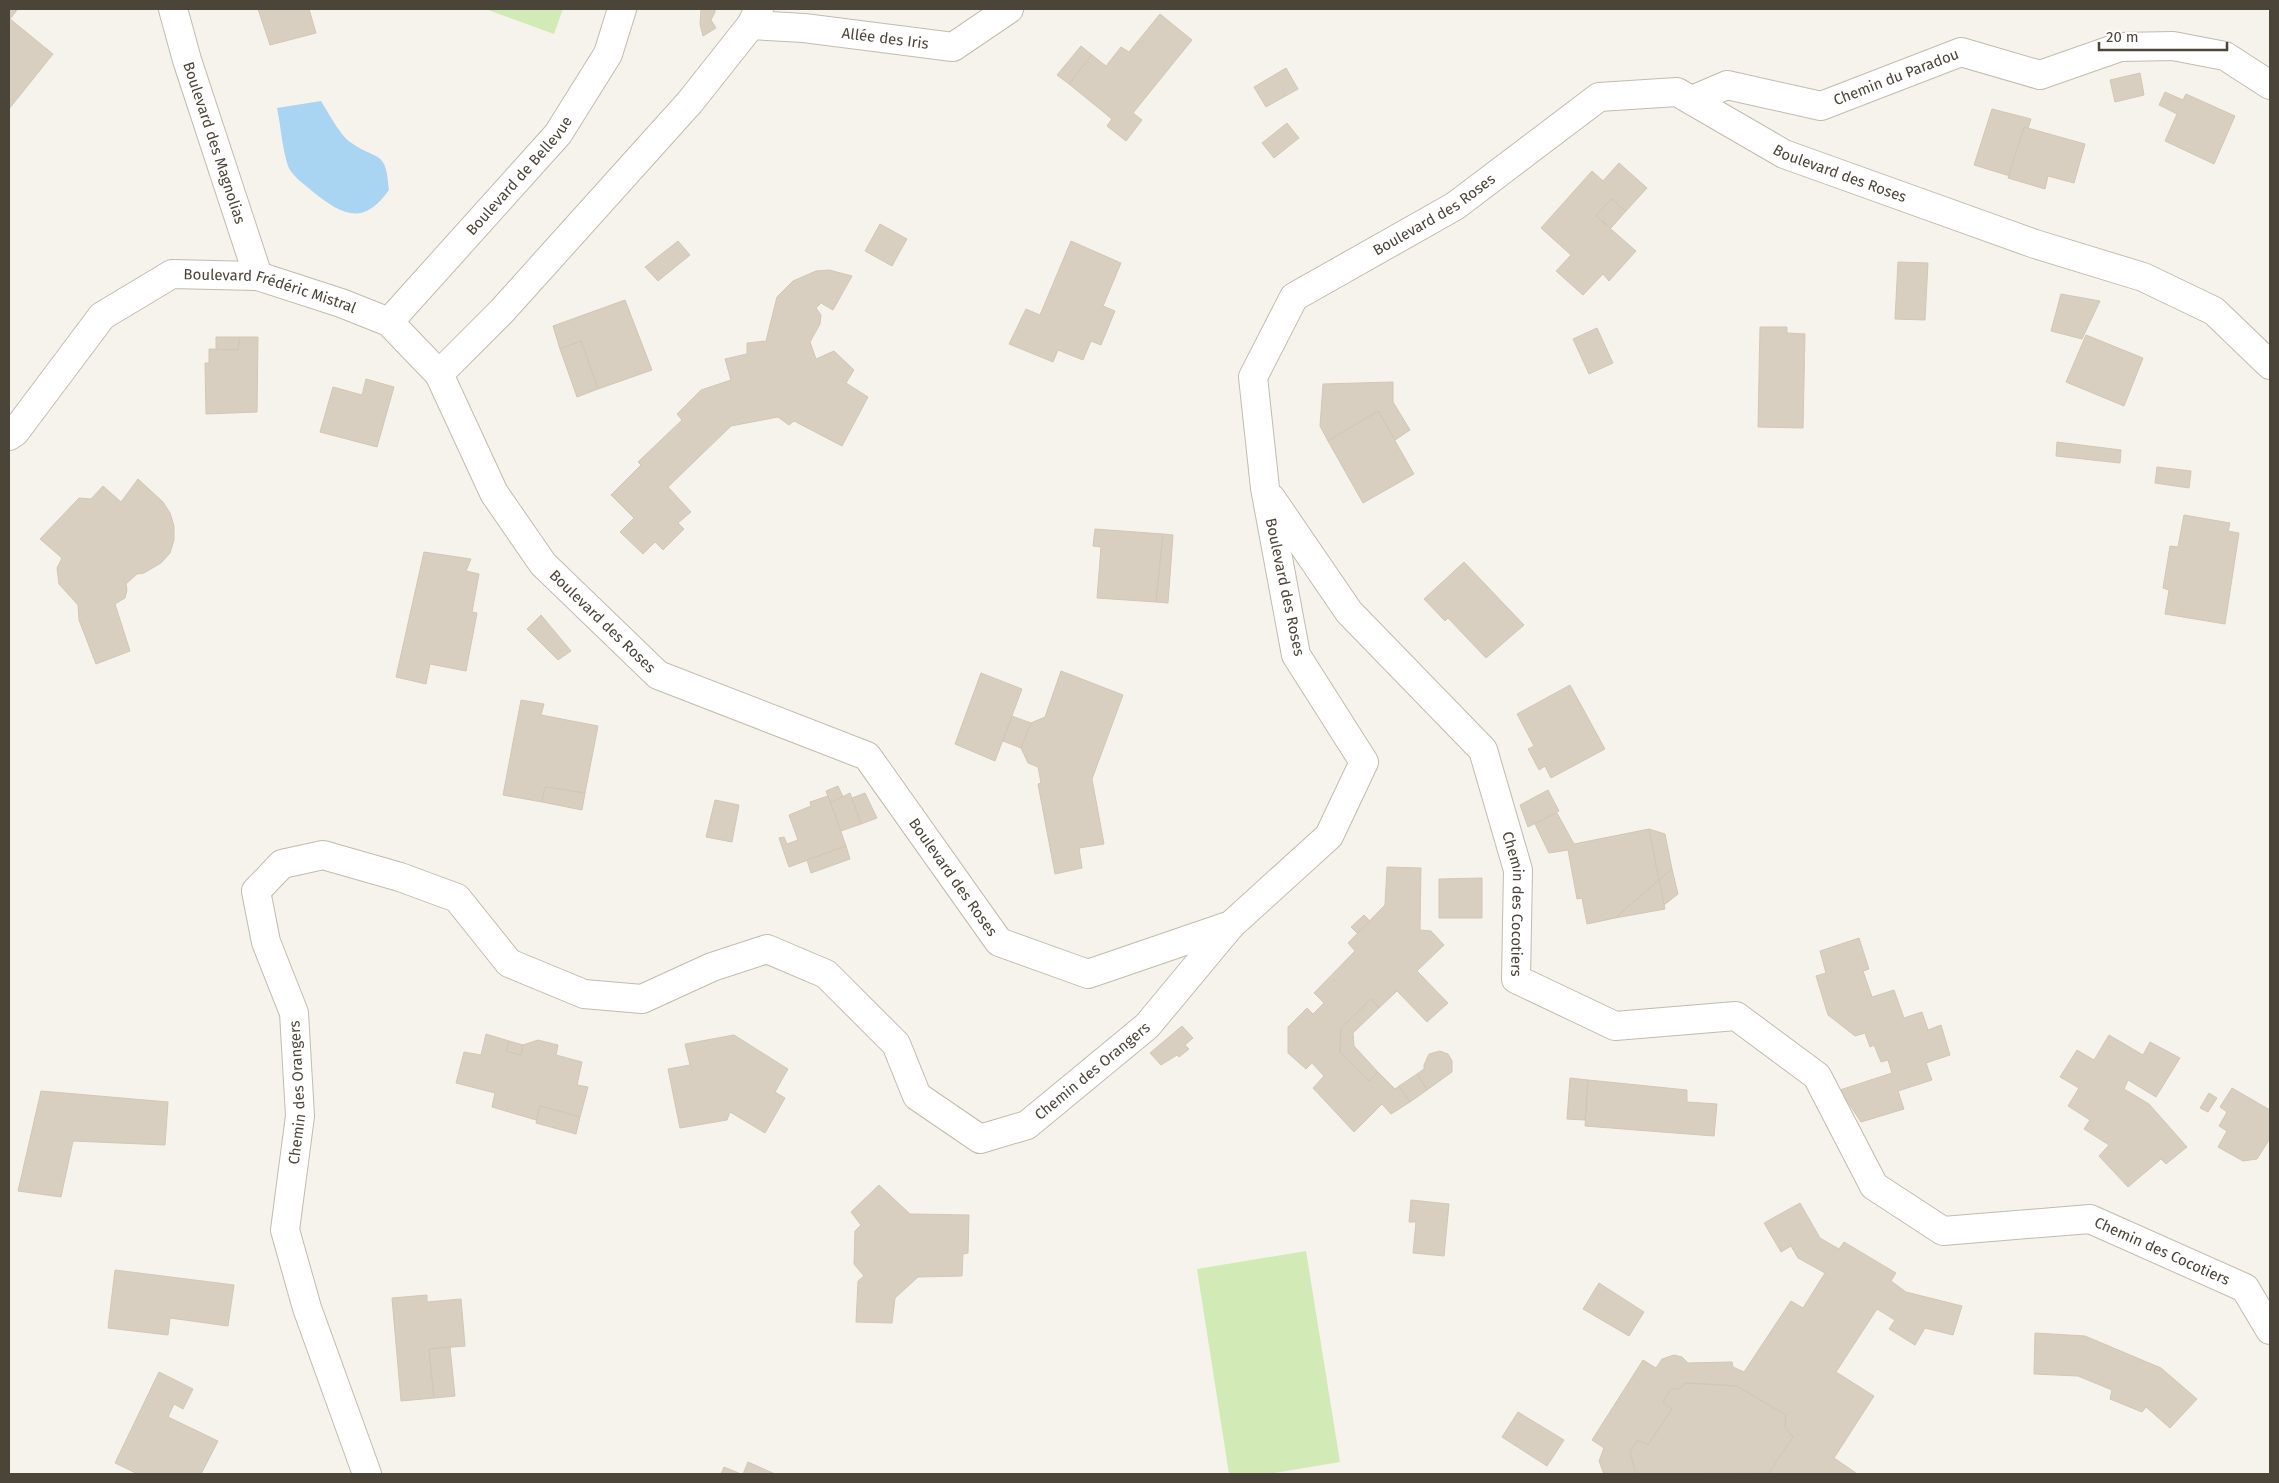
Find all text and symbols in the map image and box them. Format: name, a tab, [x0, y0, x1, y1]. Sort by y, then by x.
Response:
scale bar	[2099, 20, 2226, 52]
street label: Allée des Iris	[841, 24, 930, 53]
text: 20 m	[2106, 28, 2139, 46]
street label: Chemin du Paradou	[1831, 45, 1961, 109]
street label: Boulevard des Magnolias	[179, 59, 249, 226]
street label: Boulevard de Bellevue	[462, 113, 576, 239]
street label: Boulevard des Roses	[1770, 141, 1909, 206]
street label: Boulevard des Roses	[1370, 170, 1499, 259]
street label: Boulevard Frédéric Mistral	[183, 265, 359, 317]
street label: Boulevard des Roses	[1262, 516, 1308, 658]
street label: Boulevard des Roses	[546, 566, 659, 677]
street label: Boulevard des Roses	[905, 815, 1001, 940]
street label: Chemin des Cocotiers	[1498, 829, 1527, 977]
street label: Chemin des Orangers	[1031, 1018, 1154, 1124]
street label: Chemin des Orangers	[285, 1020, 309, 1165]
street label: Chemin des Cocotiers	[2092, 1213, 2233, 1289]

